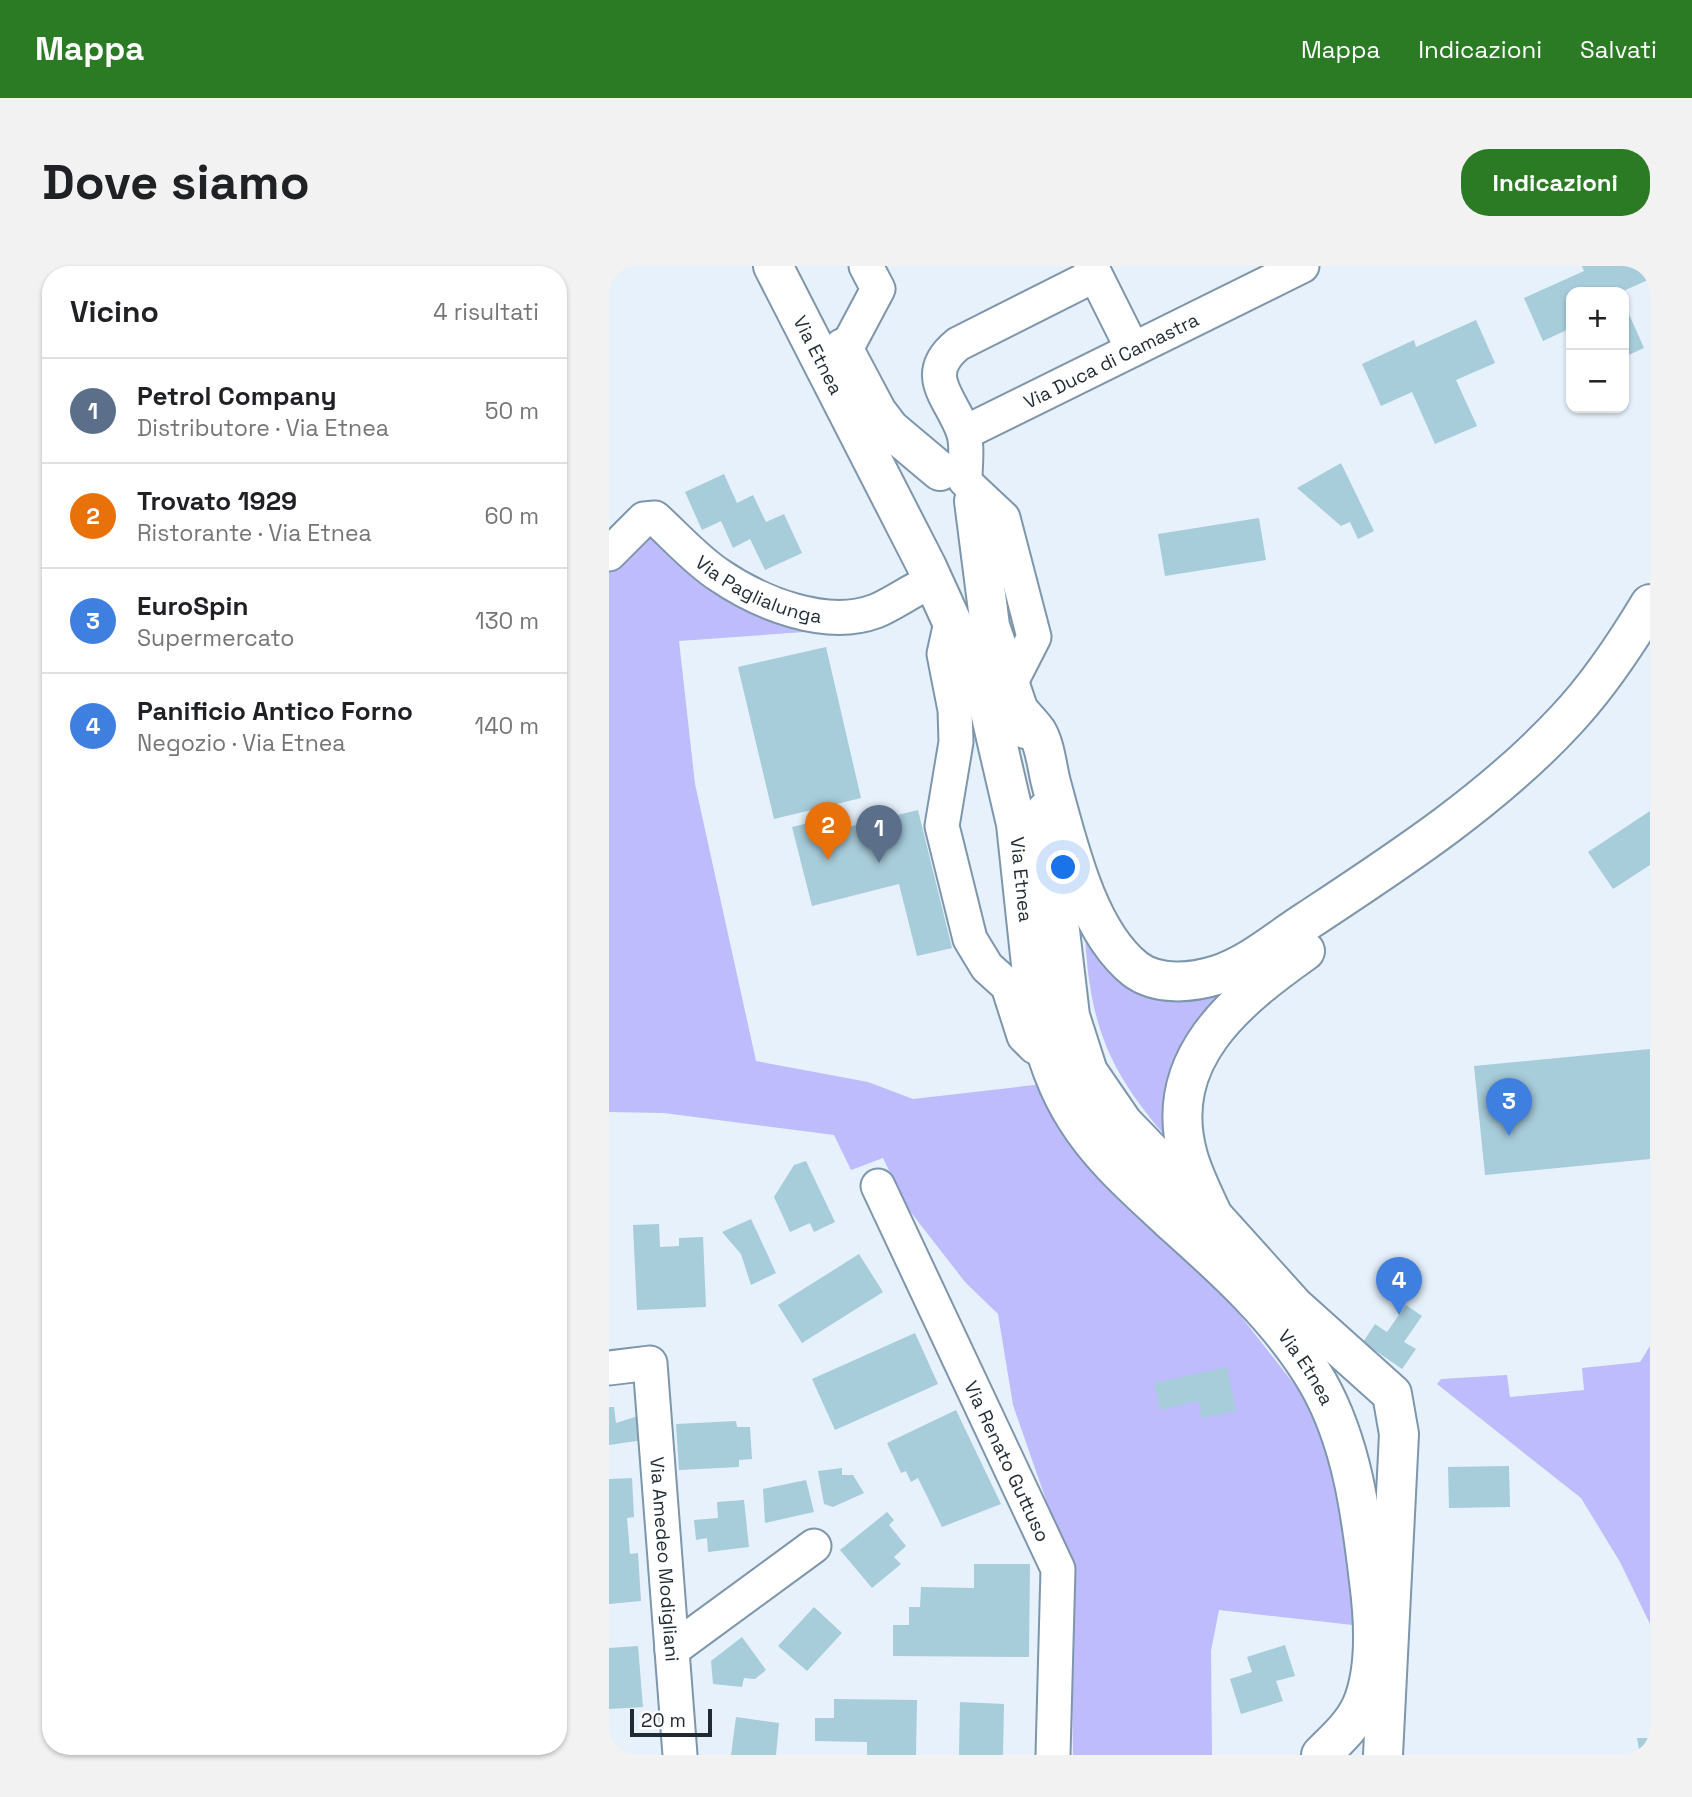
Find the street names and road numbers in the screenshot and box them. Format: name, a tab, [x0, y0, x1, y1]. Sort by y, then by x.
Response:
street label: Via Duca di Camastra	[1019, 307, 1203, 414]
street label: Via Etnea	[788, 311, 849, 399]
street label: Via Paglialunga	[690, 549, 824, 629]
street label: Via Etnea	[1005, 835, 1039, 923]
street label: Via Etnea	[1273, 1324, 1340, 1409]
street label: Via Renato Guttuso	[959, 1377, 1056, 1546]
street label: Via Amedeo Modigliani	[645, 1456, 685, 1663]

